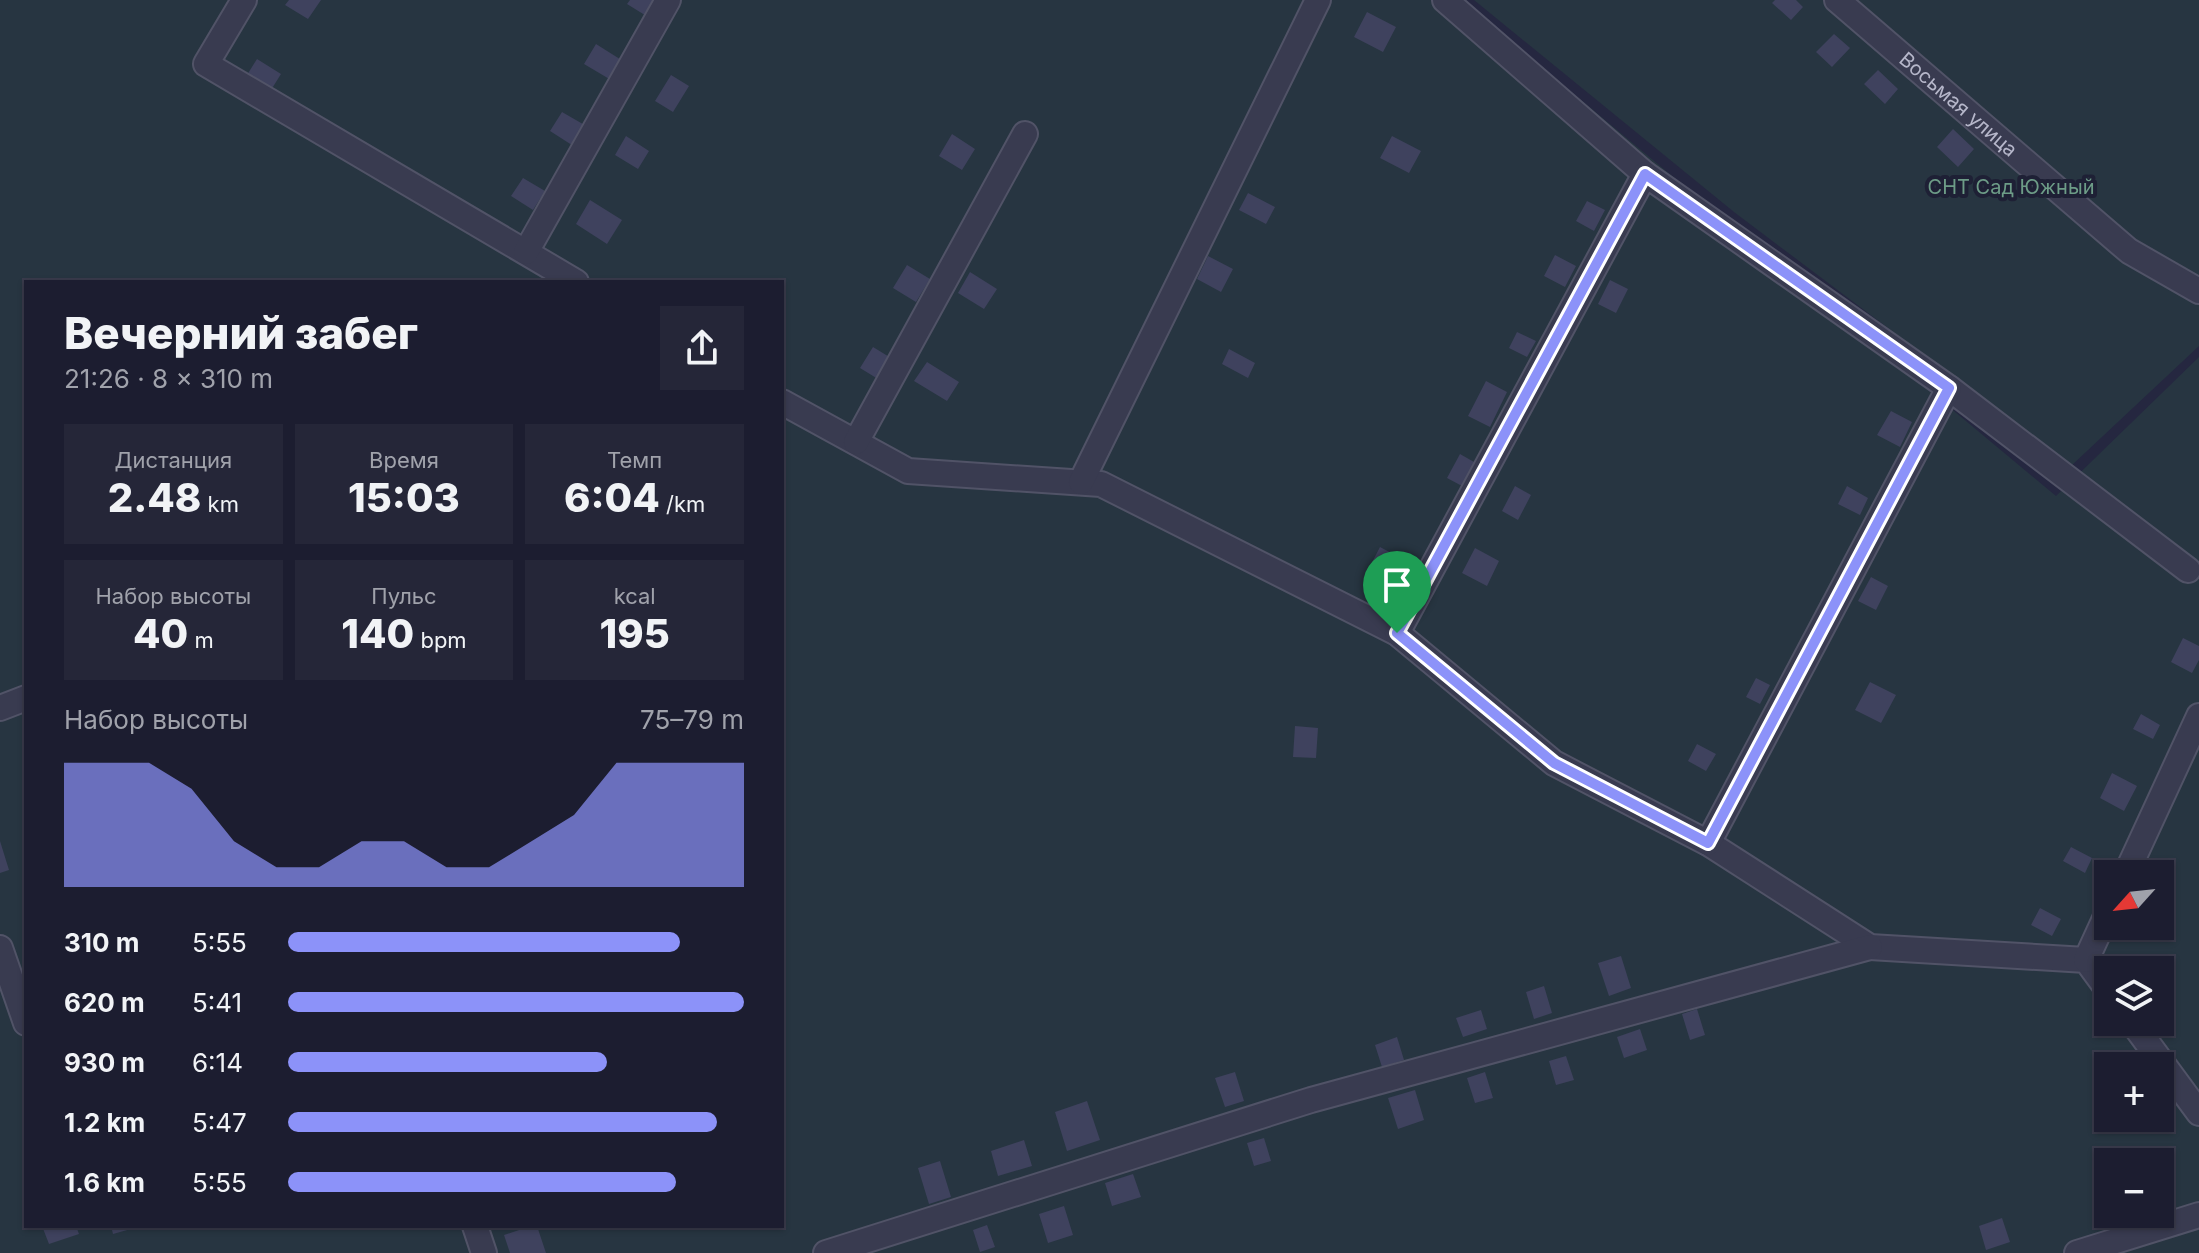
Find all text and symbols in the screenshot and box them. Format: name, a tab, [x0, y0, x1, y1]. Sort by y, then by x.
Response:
street label: Восьмая улица	[1894, 47, 2022, 162]
park label: СНТ Сад Южный	[1928, 175, 2094, 199]
text: Вечерний забег	[64, 306, 418, 360]
button: share	[660, 306, 744, 390]
text: 21:26 · 8 × 310 m	[64, 363, 273, 394]
text: Дистанция	[115, 447, 232, 473]
text: Время	[369, 447, 439, 473]
text: Темп	[607, 447, 662, 473]
text: 2.48	[108, 473, 201, 522]
text: 15:03	[348, 473, 460, 522]
text: 6:04	[564, 473, 660, 522]
text: km	[201, 491, 239, 517]
text: /km	[660, 491, 705, 517]
pin	[1363, 551, 1431, 633]
icon: arrive	[1375, 563, 1419, 607]
text: Набор высоты	[95, 583, 251, 609]
text: Пульс	[371, 583, 437, 609]
text: kcal	[614, 583, 656, 609]
text: 40	[133, 609, 188, 658]
text: 140	[341, 609, 414, 658]
text: 195	[600, 609, 670, 658]
text: m	[188, 627, 214, 653]
text: bpm	[414, 627, 467, 653]
text: Набор высоты	[64, 704, 248, 735]
text: 75–79 m	[640, 704, 744, 735]
north arrow	[2094, 860, 2174, 940]
map controls	[2094, 860, 2174, 1228]
text: 310 m	[64, 927, 139, 958]
text: 5:55	[192, 927, 247, 958]
button: layers	[2094, 956, 2174, 1036]
text: 620 m	[64, 987, 145, 1018]
text: 5:41	[192, 987, 242, 1018]
text: 930 m	[64, 1047, 145, 1078]
text: 6:14	[192, 1047, 243, 1078]
button: +	[2094, 1052, 2174, 1132]
text: 1.2 km	[64, 1107, 145, 1138]
text: 5:47	[192, 1107, 247, 1138]
button: −	[2094, 1148, 2174, 1228]
text: 1.6 km	[64, 1167, 145, 1198]
text: 5:55	[192, 1167, 247, 1198]

